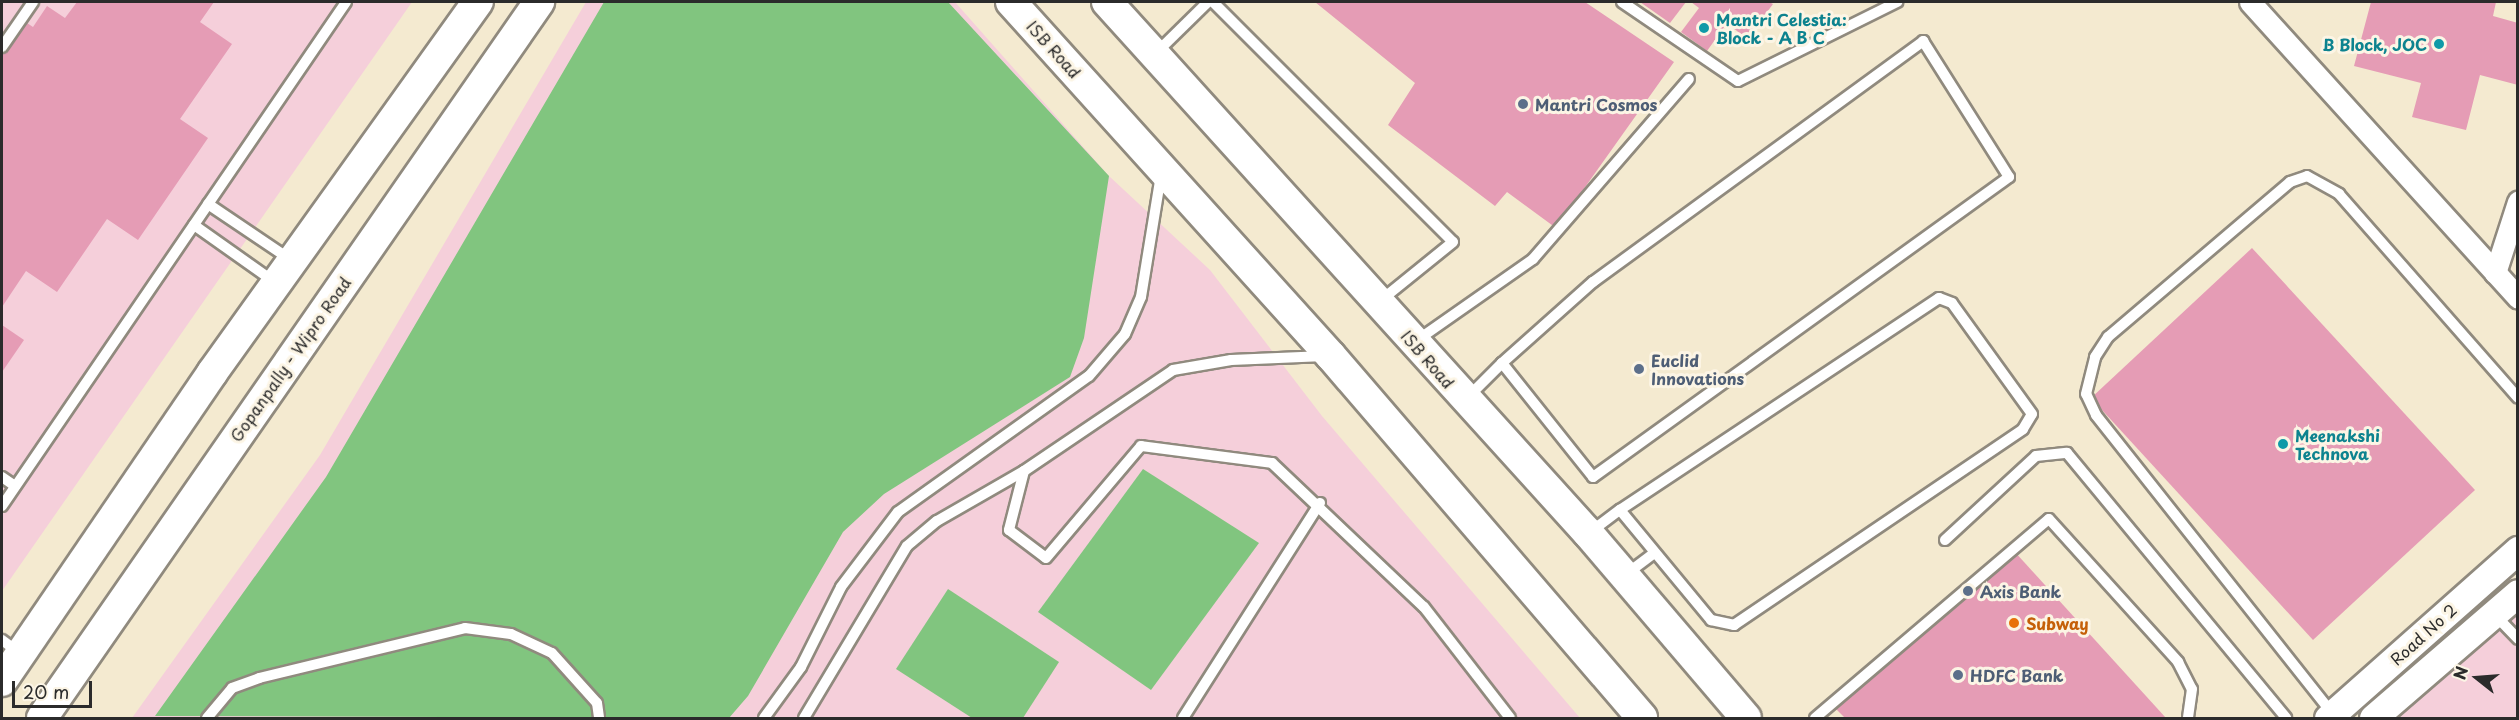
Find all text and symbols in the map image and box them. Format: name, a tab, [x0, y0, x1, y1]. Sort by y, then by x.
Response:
place label: Mantri Celestia: Block - A B C	[1716, 9, 1847, 47]
street label: ISB Road	[1024, 17, 1084, 81]
marker: Mantri Celestia: Block - A B C	[1697, 21, 1711, 35]
place label: B Block, JOC	[2322, 34, 2427, 54]
marker: B Block, JOC	[2432, 37, 2446, 51]
place label: Mantri Cosmos	[1535, 94, 1658, 114]
marker: Mantri Cosmos	[1516, 97, 1530, 111]
street label: Gopanpally - Wipro Road	[226, 273, 354, 445]
street label: ISB Road	[1398, 327, 1458, 391]
place label: Euclid Innovations	[1651, 350, 1744, 388]
marker: Euclid Innovations	[1632, 362, 1646, 376]
place label: Meenakshi Technova	[2295, 425, 2380, 463]
marker: Meenakshi Technova	[2276, 437, 2290, 451]
place label: Axis Bank	[1980, 581, 2063, 601]
marker: Axis Bank	[1961, 584, 1975, 598]
street label: Road No 2	[2386, 600, 2460, 668]
place label: Subway	[2026, 613, 2089, 633]
marker: Subway	[2007, 616, 2021, 630]
north arrow	[2447, 648, 2507, 708]
text: N	[2446, 663, 2473, 682]
place label: HDFC Bank	[1970, 665, 2064, 685]
marker: HDFC Bank	[1951, 668, 1965, 682]
scale bar	[15, 669, 94, 707]
text: 20 m	[23, 678, 69, 705]

